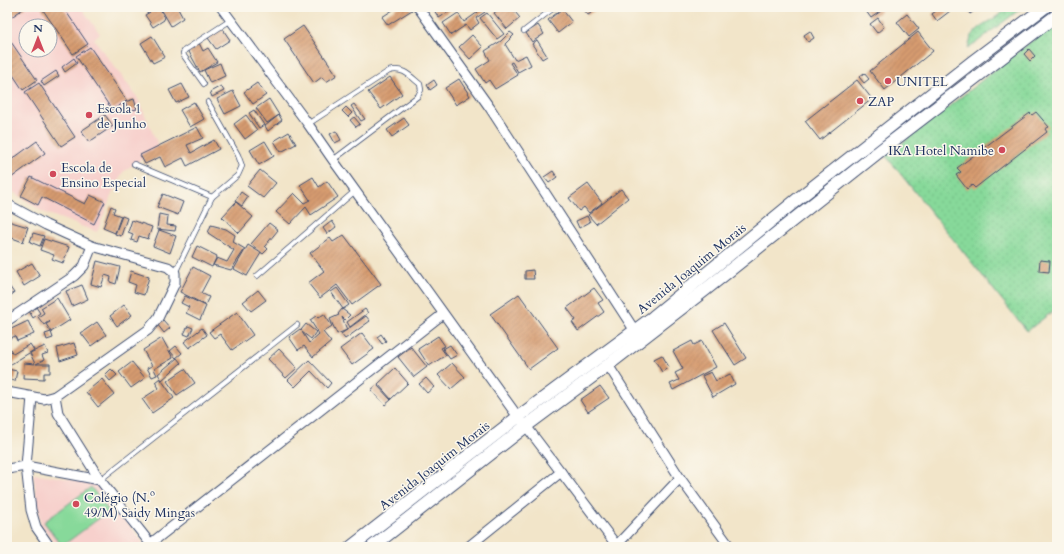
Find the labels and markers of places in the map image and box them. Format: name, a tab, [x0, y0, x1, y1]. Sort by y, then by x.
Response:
place label: UNITEL	[896, 73, 948, 91]
marker: UNITEL	[883, 76, 893, 86]
place label: ZAP	[868, 93, 895, 111]
marker: ZAP	[855, 96, 865, 106]
place label: Escola 1 de Junho	[97, 100, 146, 133]
marker: Escola 1 de Junho	[84, 110, 94, 120]
place label: IKA Hotel Namibe	[888, 142, 994, 160]
marker: IKA Hotel Namibe	[997, 145, 1007, 155]
place label: Escola de Ensino Especial	[61, 159, 147, 192]
marker: Escola de Ensino Especial	[48, 169, 58, 179]
place label: Colégio (N.º 49/M) Saidy Mingas	[84, 489, 195, 522]
marker: Colégio (N.º 49/M) Saidy Mingas	[71, 499, 81, 509]

